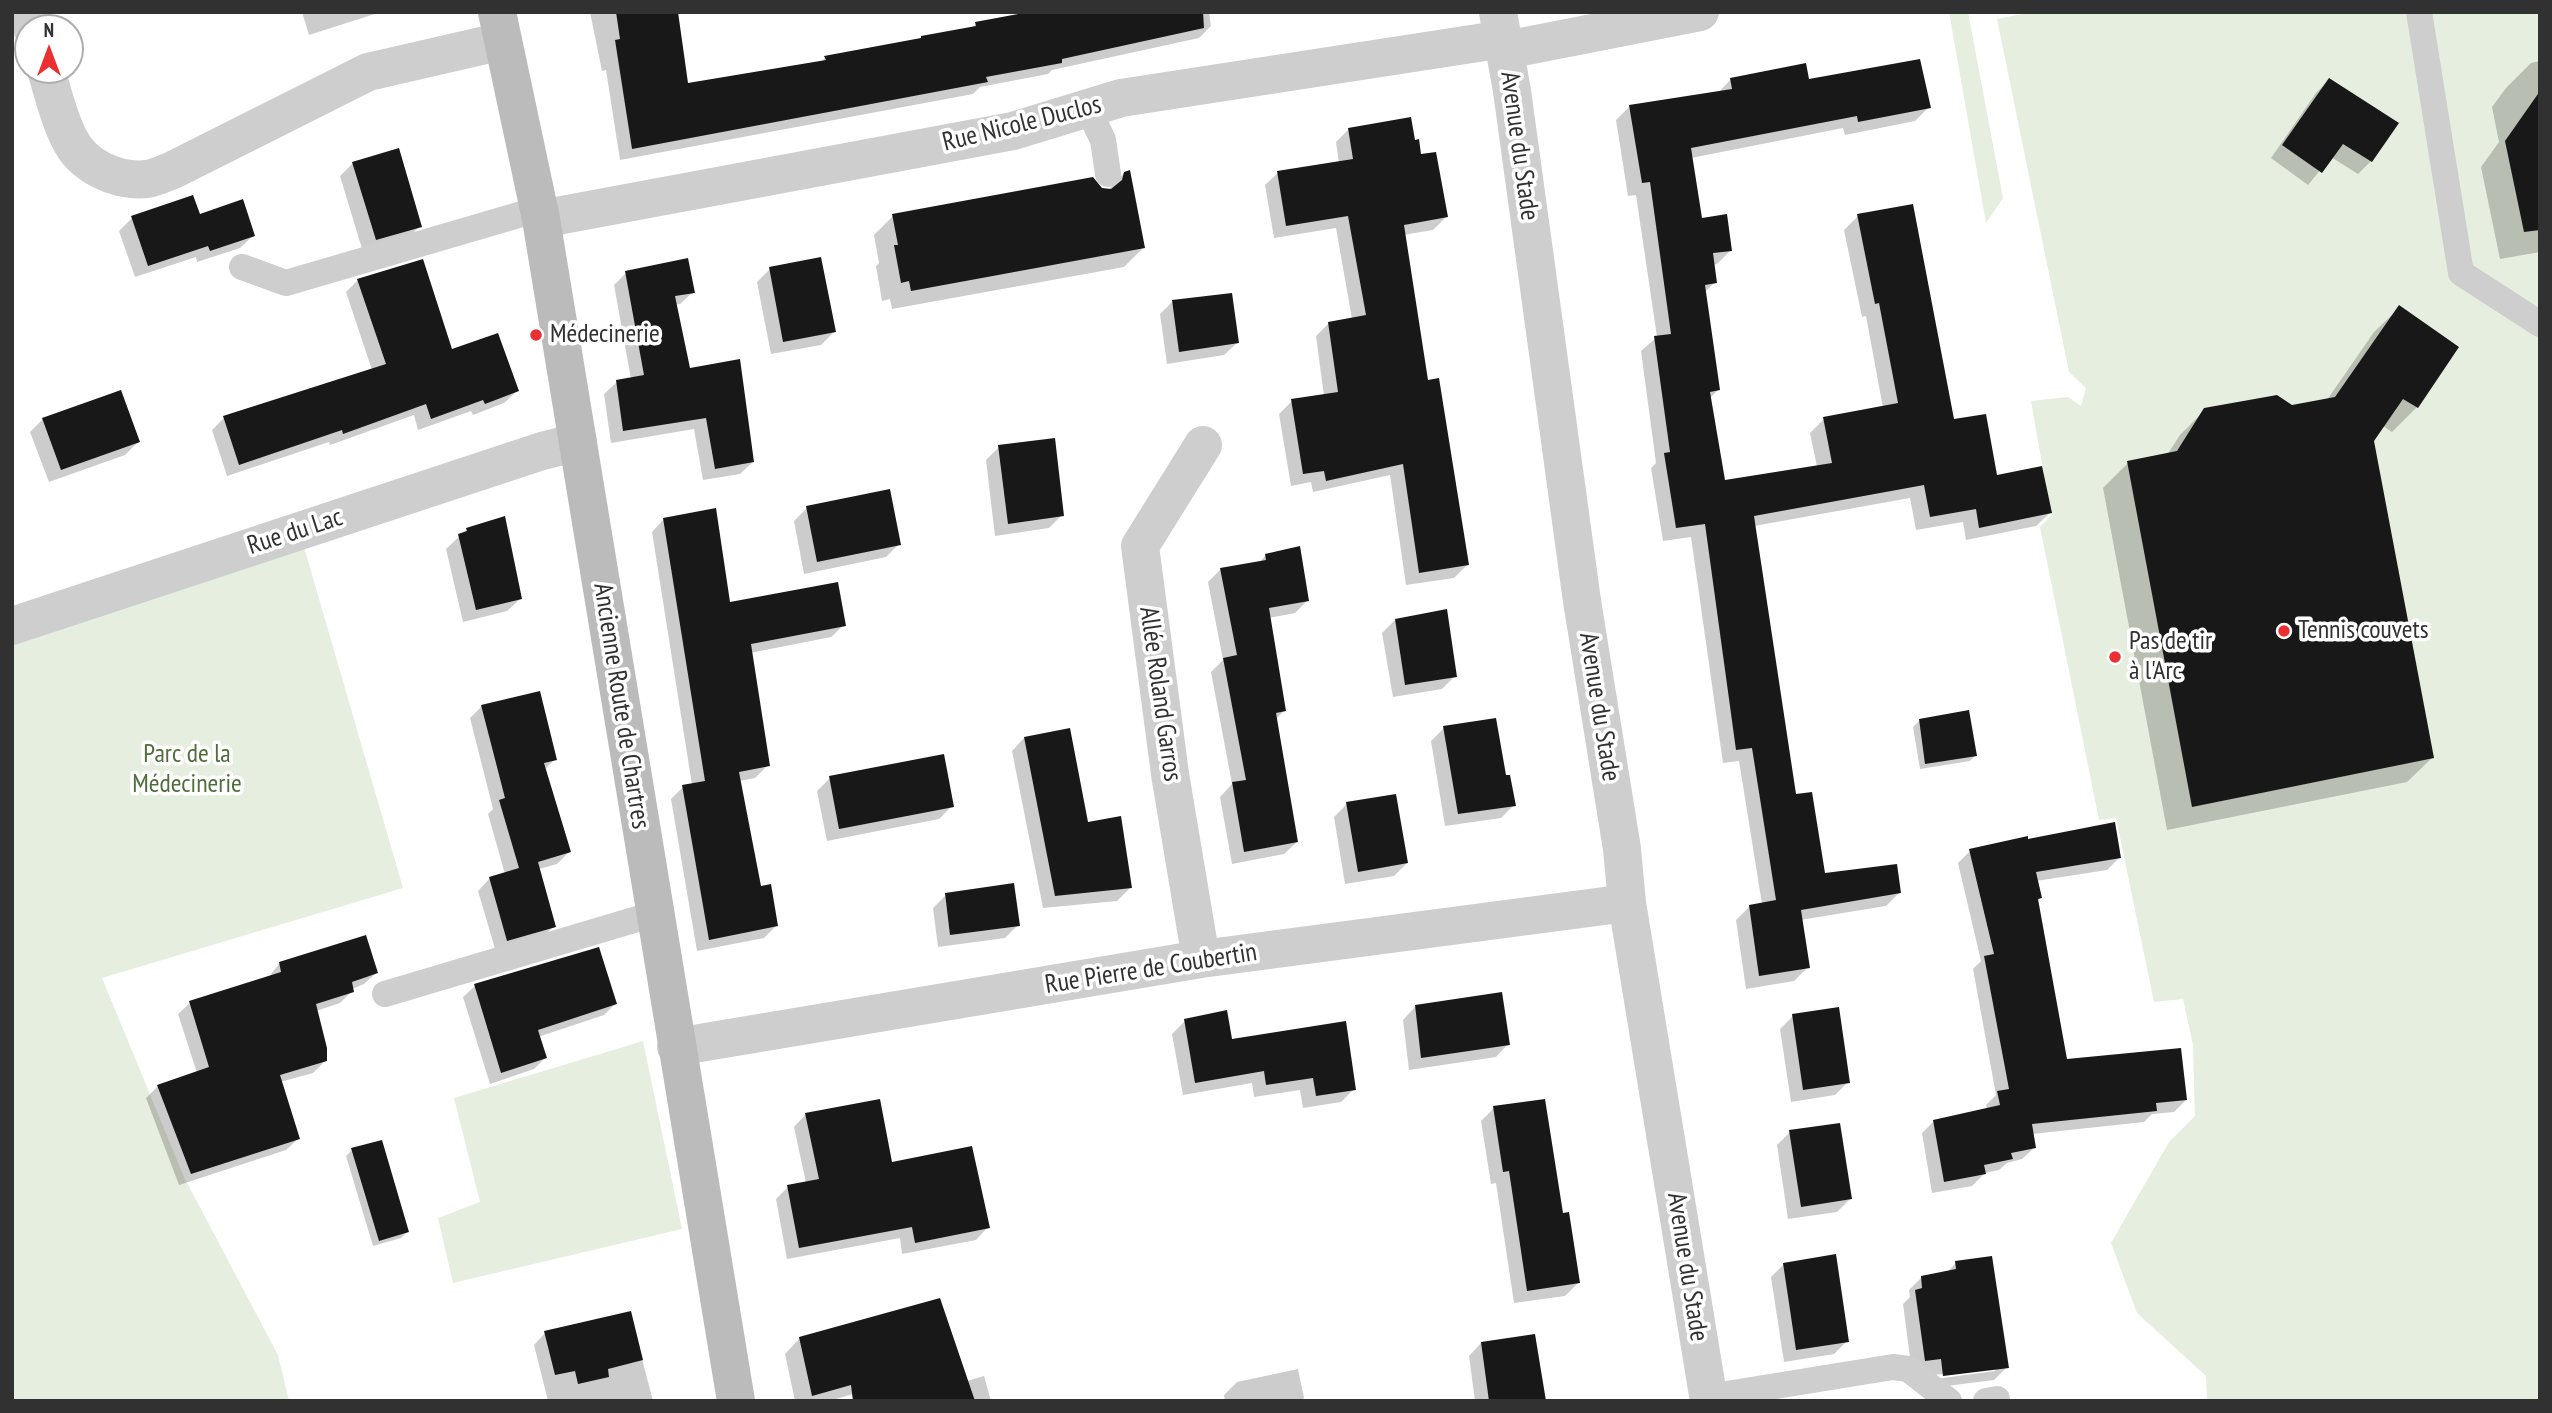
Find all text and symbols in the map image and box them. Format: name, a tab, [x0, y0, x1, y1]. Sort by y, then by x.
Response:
north arrow	[14, 14, 84, 84]
text: N	[44, 18, 54, 42]
street label: Avenue du Stade	[1493, 70, 1545, 222]
street label: Rue Nicole Duclos	[940, 89, 1104, 159]
place label: Médecinerie	[550, 319, 660, 351]
marker: Médecinerie	[528, 327, 544, 343]
street label: Rue du Lac	[244, 502, 346, 562]
street label: Ancienne Route de Chartres	[586, 581, 656, 831]
street label: Allée Roland Garros	[1132, 605, 1188, 783]
place label: Tennis couvets	[2298, 615, 2429, 647]
marker: Tennis couvets	[2276, 623, 2292, 639]
place label: Pas de tir à l'Arc	[2129, 626, 2212, 688]
street label: Avenue du Stade	[1572, 630, 1626, 784]
marker: Pas de tir à l'Arc	[2107, 649, 2123, 665]
park label: Parc de la Médecinerie	[132, 739, 242, 800]
street label: Rue Pierre de Coubertin	[1043, 937, 1259, 1001]
street label: Avenue du Stade	[1660, 1190, 1714, 1344]

